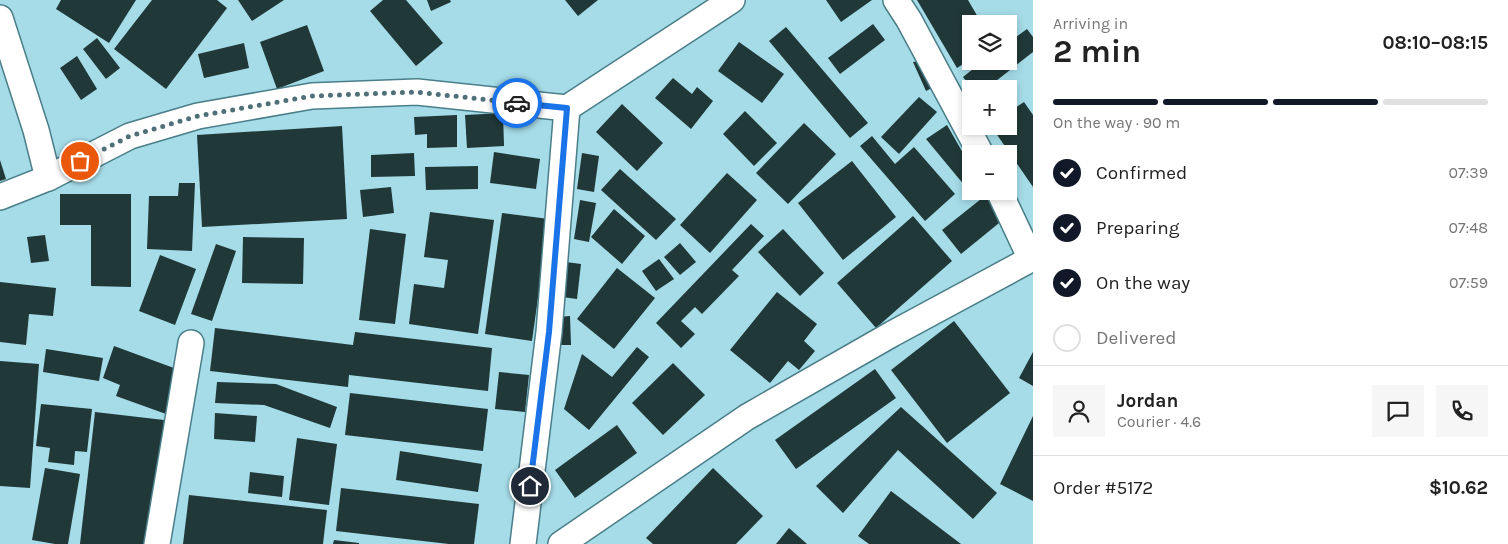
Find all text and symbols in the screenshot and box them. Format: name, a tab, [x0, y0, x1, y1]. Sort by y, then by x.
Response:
text: Arriving in	[1053, 14, 1128, 33]
map controls	[962, 15, 1017, 200]
button: layers	[962, 15, 1017, 70]
text: 08:10–08:15	[1383, 32, 1488, 54]
text: 2 min	[1053, 33, 1141, 70]
courier	[492, 78, 542, 128]
button: +	[962, 80, 1017, 135]
icon: car	[503, 89, 531, 117]
text: On the way · 90 m	[1053, 113, 1180, 132]
pin	[59, 140, 101, 182]
button: −	[962, 145, 1017, 200]
icon: bag	[66, 147, 94, 175]
icon: check	[1053, 159, 1081, 187]
text: Confirmed	[1096, 162, 1187, 184]
text: 07:39	[1449, 163, 1488, 182]
icon: check	[1053, 214, 1081, 242]
text: Preparing	[1096, 217, 1179, 239]
text: 07:48	[1449, 218, 1488, 237]
icon: check	[1053, 269, 1081, 297]
text: On the way	[1096, 272, 1190, 294]
text: 07:59	[1449, 273, 1488, 292]
text: Delivered	[1096, 327, 1176, 349]
button: person	[1053, 385, 1105, 437]
button: chat	[1372, 385, 1424, 437]
button: phone	[1436, 385, 1488, 437]
text: Jordan	[1117, 390, 1178, 412]
text: Courier · 4.6	[1117, 412, 1201, 431]
pin	[509, 465, 551, 507]
icon: home	[516, 472, 544, 500]
text: Order #5172	[1053, 477, 1153, 499]
text: $10.62	[1429, 477, 1488, 499]

